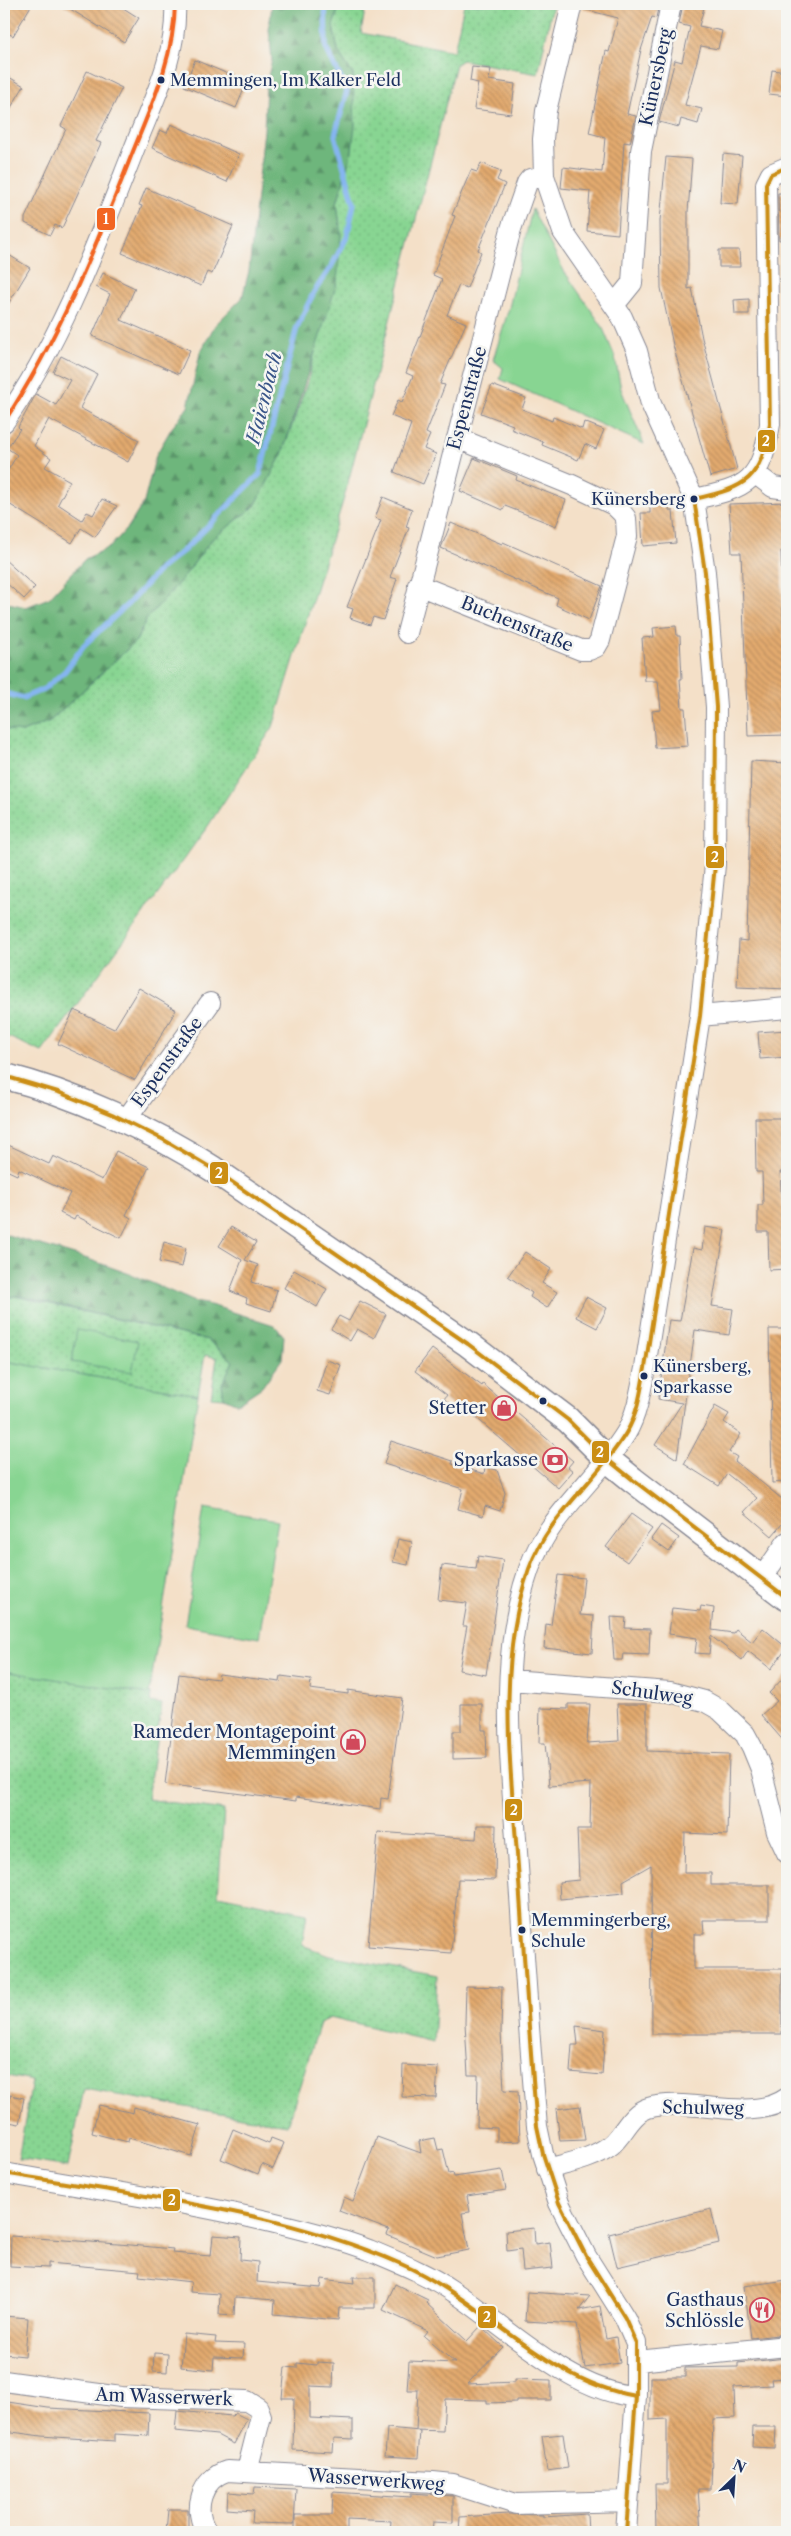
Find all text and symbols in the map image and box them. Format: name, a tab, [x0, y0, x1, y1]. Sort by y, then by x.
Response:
street label: Künersberg	[635, 26, 677, 128]
place label: Memmingen, Im Kalker Feld	[170, 70, 401, 90]
marker: Memmingen, Im Kalker Feld	[156, 75, 166, 85]
line badge: 1	[96, 207, 116, 231]
text: 1	[103, 210, 110, 228]
street label: Espenstraße	[443, 344, 491, 452]
water label: Haienbach	[241, 349, 287, 449]
line badge: 2	[757, 429, 776, 453]
text: 2	[762, 432, 770, 450]
place label: Künersberg	[591, 489, 686, 509]
marker: Künersberg	[689, 494, 699, 504]
street label: Buchenstraße	[458, 591, 576, 657]
line badge: 2	[705, 845, 725, 869]
text: 2	[711, 848, 719, 866]
street label: Espenstraße	[127, 1013, 207, 1111]
line badge: 2	[209, 1161, 229, 1185]
text: 2	[215, 1164, 223, 1182]
place label: Künersberg, Sparkasse	[653, 1356, 751, 1397]
marker: Künersberg, Sparkasse	[639, 1371, 649, 1381]
shop icon: Stetter	[491, 1395, 517, 1421]
unlabelled marker	[538, 1396, 548, 1406]
place label: Stetter	[428, 1397, 486, 1419]
line badge: 2	[591, 1440, 610, 1464]
text: 2	[596, 1443, 604, 1461]
bank icon: Sparkasse	[542, 1447, 568, 1473]
place label: Sparkasse	[454, 1449, 538, 1471]
street label: Schulweg	[610, 1676, 694, 1710]
place label: Rameder Montagepoint Memmingen	[133, 1721, 337, 1764]
shop icon: Rameder Montagepoint Memmingen	[340, 1729, 366, 1755]
line badge: 2	[504, 1798, 523, 1822]
text: 2	[510, 1801, 518, 1819]
place label: Memmingerberg, Schule	[531, 1910, 671, 1951]
marker: Memmingerberg, Schule	[517, 1925, 527, 1935]
street label: Schulweg	[662, 2096, 745, 2120]
line badge: 2	[162, 2188, 181, 2212]
text: 2	[168, 2191, 176, 2209]
place label: Gasthaus Schlössle	[665, 2289, 744, 2332]
restaurant icon: Gasthaus Schlössle	[749, 2297, 775, 2323]
line badge: 2	[477, 2305, 497, 2329]
text: 2	[483, 2308, 491, 2326]
street label: Am Wasserwerk	[94, 2384, 235, 2410]
north arrow	[708, 2454, 758, 2504]
text: N	[730, 2455, 749, 2477]
street label: Wasserwerkweg	[306, 2464, 446, 2496]

